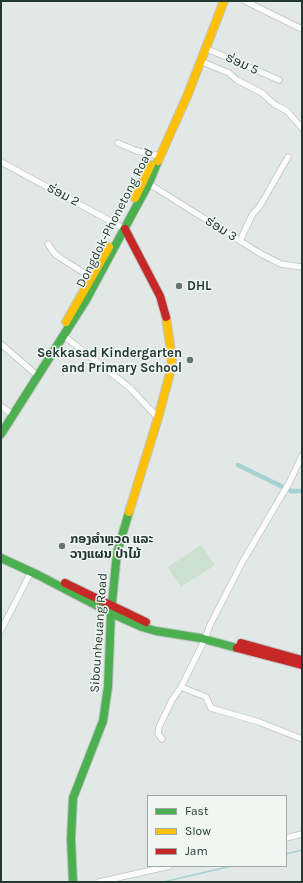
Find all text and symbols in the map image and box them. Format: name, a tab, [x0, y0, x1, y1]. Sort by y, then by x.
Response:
street label: ຮ່ອມ 5	[223, 50, 261, 78]
street label: Dongdok-Phonetong Road	[73, 146, 157, 290]
street label: ຮ່ອມ 2	[44, 180, 82, 210]
street label: ຮ່ອມ 3	[202, 213, 240, 245]
place label: DHL	[187, 278, 212, 294]
marker: DHL	[174, 281, 184, 291]
place label: Sekkasad Kindergarten and Primary School	[37, 345, 182, 376]
marker: Sekkasad Kindergarten and Primary School	[185, 355, 195, 365]
place label: ກອງສໍາຫຼວດ ແລະ ວາງແຜນ ປ່າໄມ້	[70, 531, 153, 562]
marker: ກອງສໍາຫຼວດ ແລະ ວາງແຜນ ປ່າໄມ້	[57, 541, 67, 551]
street label: Sibounheuang Road	[87, 573, 111, 693]
legend	[147, 795, 287, 867]
text: Fast	[185, 804, 208, 818]
text: Slow	[185, 824, 211, 838]
text: Jam	[185, 844, 208, 858]

